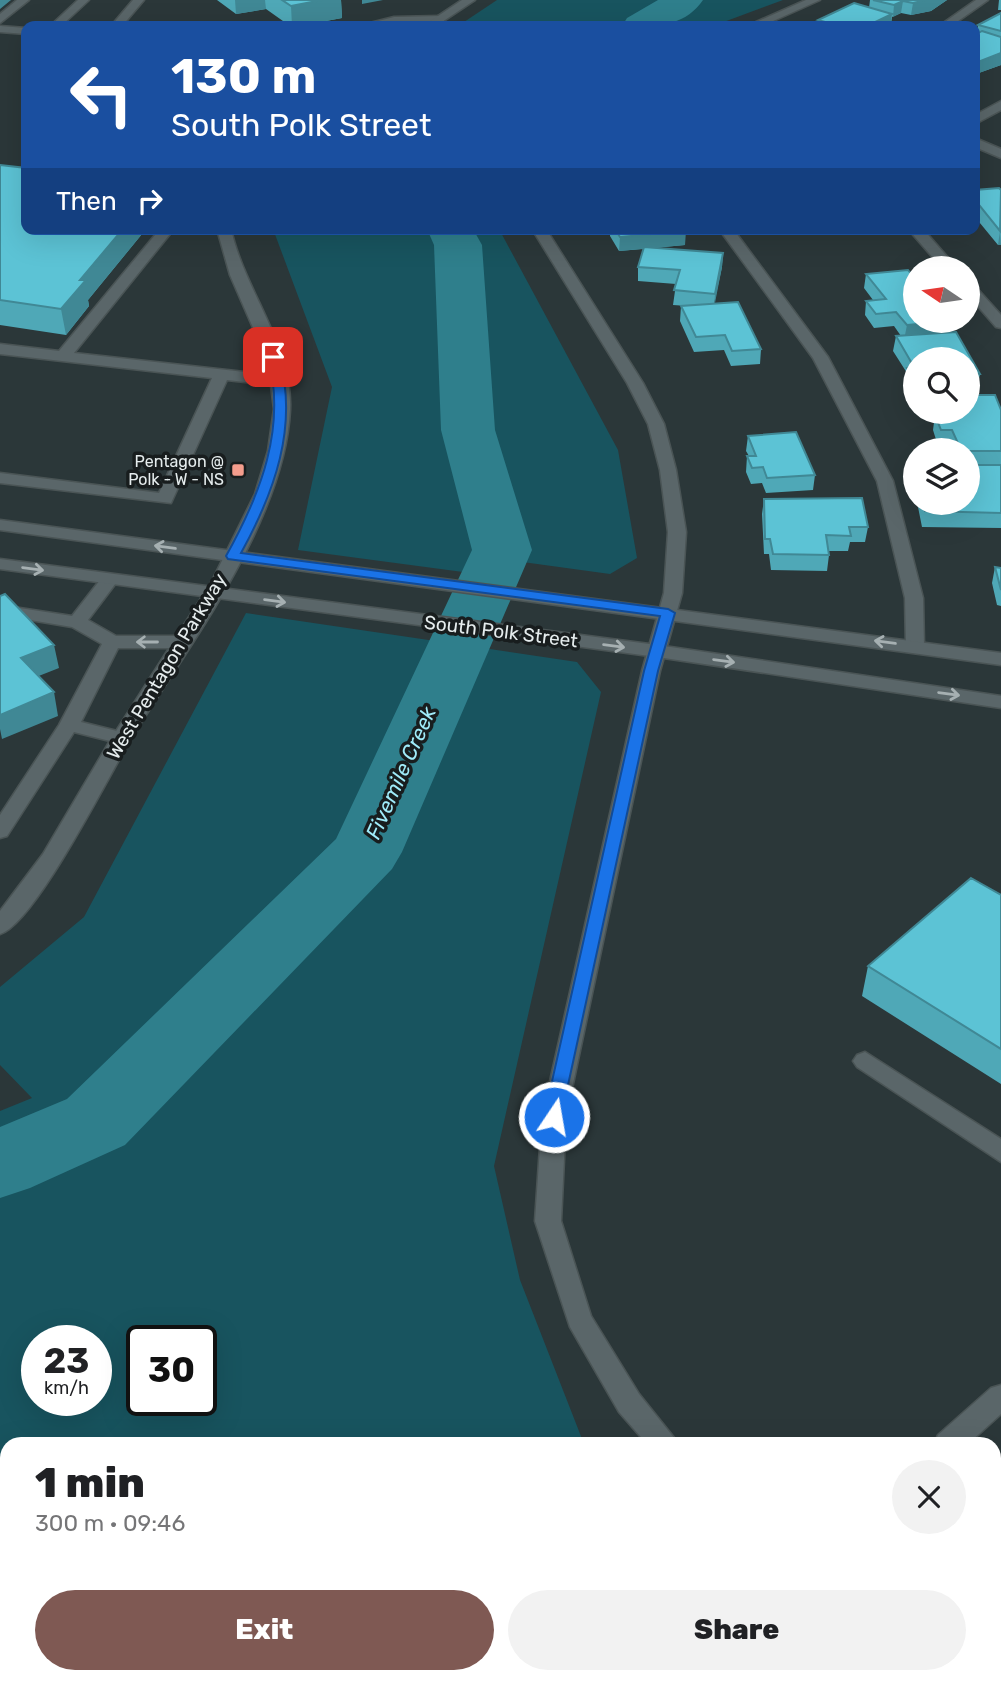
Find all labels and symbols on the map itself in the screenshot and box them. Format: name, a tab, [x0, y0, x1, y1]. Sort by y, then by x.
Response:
north arrow	[903, 256, 980, 332]
pin	[243, 327, 303, 387]
place label: Pentagon @ Polk - W - NS	[128, 452, 224, 489]
marker: Pentagon @ Polk - W - NS	[230, 462, 246, 478]
one-way arrow	[154, 540, 176, 553]
one-way arrow	[22, 563, 44, 576]
street label: West Pentagon Parkway	[102, 569, 231, 763]
one-way arrow	[263, 594, 286, 607]
street label: South Polk Street	[423, 611, 580, 652]
one-way arrow	[135, 635, 158, 649]
one-way arrow	[874, 635, 897, 648]
one-way arrow	[602, 639, 625, 652]
one-way arrow	[712, 655, 735, 668]
one-way arrow	[937, 688, 960, 701]
water label: Fivemile Creek	[360, 702, 441, 843]
position arrow	[517, 1080, 591, 1154]
speed limit sign: 30	[126, 1325, 217, 1416]

